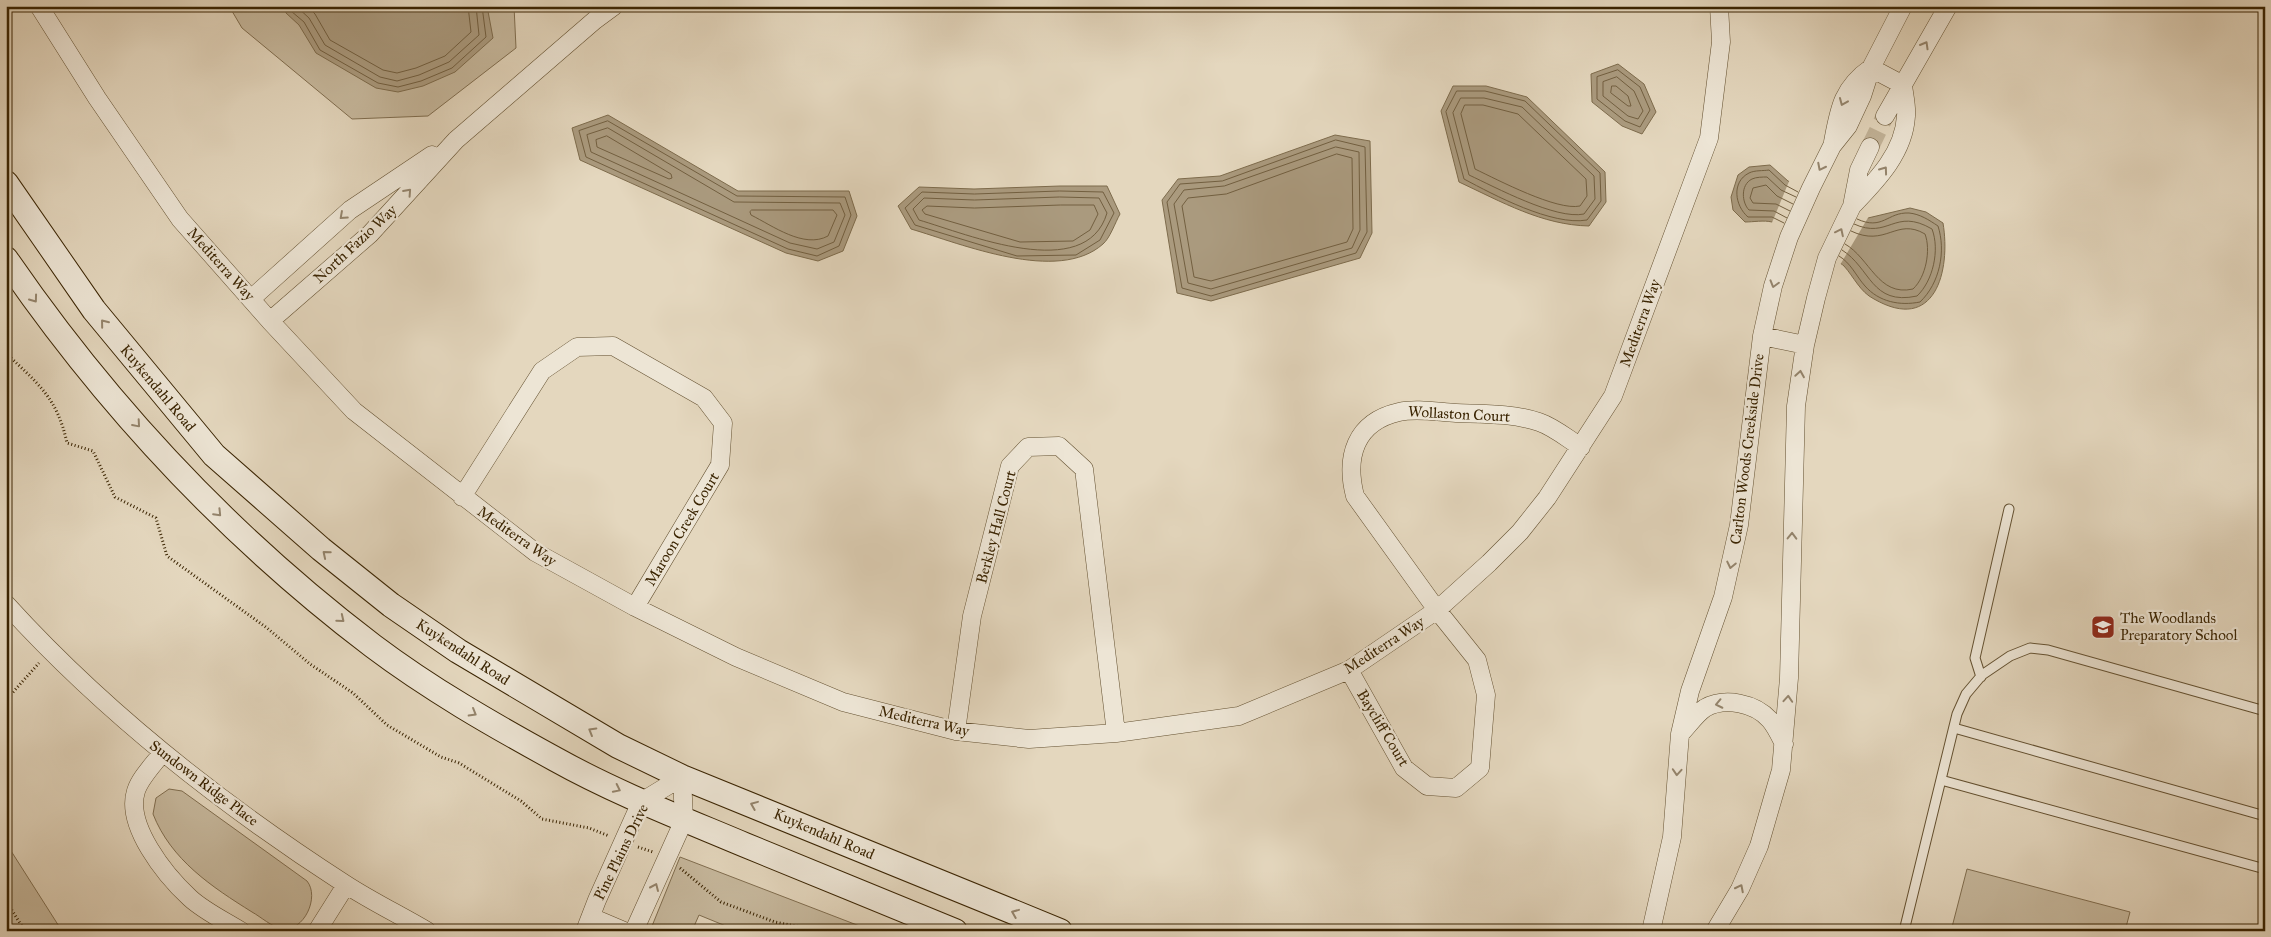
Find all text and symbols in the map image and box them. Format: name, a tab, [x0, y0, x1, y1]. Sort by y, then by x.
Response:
one-way arrow	[1919, 42, 1929, 51]
one-way arrow	[1838, 97, 1849, 106]
one-way arrow	[1817, 162, 1827, 171]
one-way arrow	[1878, 166, 1887, 176]
one-way arrow	[402, 189, 411, 198]
street label: North Fazio Way	[310, 200, 401, 287]
one-way arrow	[339, 210, 348, 219]
street label: Mediterra Way	[183, 224, 259, 305]
one-way arrow	[1833, 228, 1844, 237]
street label: Mediterra Way	[1616, 276, 1665, 369]
one-way arrow	[1769, 279, 1780, 288]
one-way arrow	[28, 293, 37, 303]
one-way arrow	[102, 320, 110, 329]
street label: Kuykendahl Road	[116, 341, 200, 435]
street label: Carlton Woods Creekside Drive	[1726, 353, 1768, 545]
one-way arrow	[1795, 370, 1805, 379]
street label: Wollaston Court	[1407, 402, 1511, 426]
one-way arrow	[131, 419, 140, 428]
street label: Maroon Creek Court	[641, 468, 723, 589]
street label: Berkley Hall Court	[972, 468, 1020, 586]
street label: Mediterra Way	[474, 502, 561, 570]
one-way arrow	[212, 507, 221, 516]
one-way arrow	[1787, 532, 1797, 540]
one-way arrow	[323, 551, 332, 559]
one-way arrow	[1726, 560, 1736, 569]
place label: The Woodlands Preparatory School	[2120, 609, 2238, 644]
street label: Mediterra Way	[1340, 612, 1428, 678]
one-way arrow	[335, 614, 344, 623]
school or university icon: The Woodlands Preparatory School	[2090, 614, 2116, 640]
street label: Kuykendahl Road	[413, 615, 514, 689]
street label: Baycliff Court	[1353, 686, 1413, 770]
one-way arrow	[1782, 694, 1793, 702]
one-way arrow	[1715, 699, 1724, 709]
street label: Mediterra Way	[877, 702, 972, 740]
one-way arrow	[468, 706, 477, 716]
one-way arrow	[588, 728, 597, 738]
street label: Sundown Ridge Place	[146, 736, 262, 830]
one-way arrow	[1672, 768, 1683, 776]
one-way arrow	[611, 783, 620, 793]
street label: Pine Plains Drive	[590, 801, 652, 903]
one-way arrow	[751, 801, 759, 811]
street label: Kuykendahl Road	[771, 805, 878, 864]
one-way arrow	[648, 883, 659, 892]
one-way arrow	[1734, 885, 1744, 894]
one-way arrow	[1011, 909, 1020, 919]

